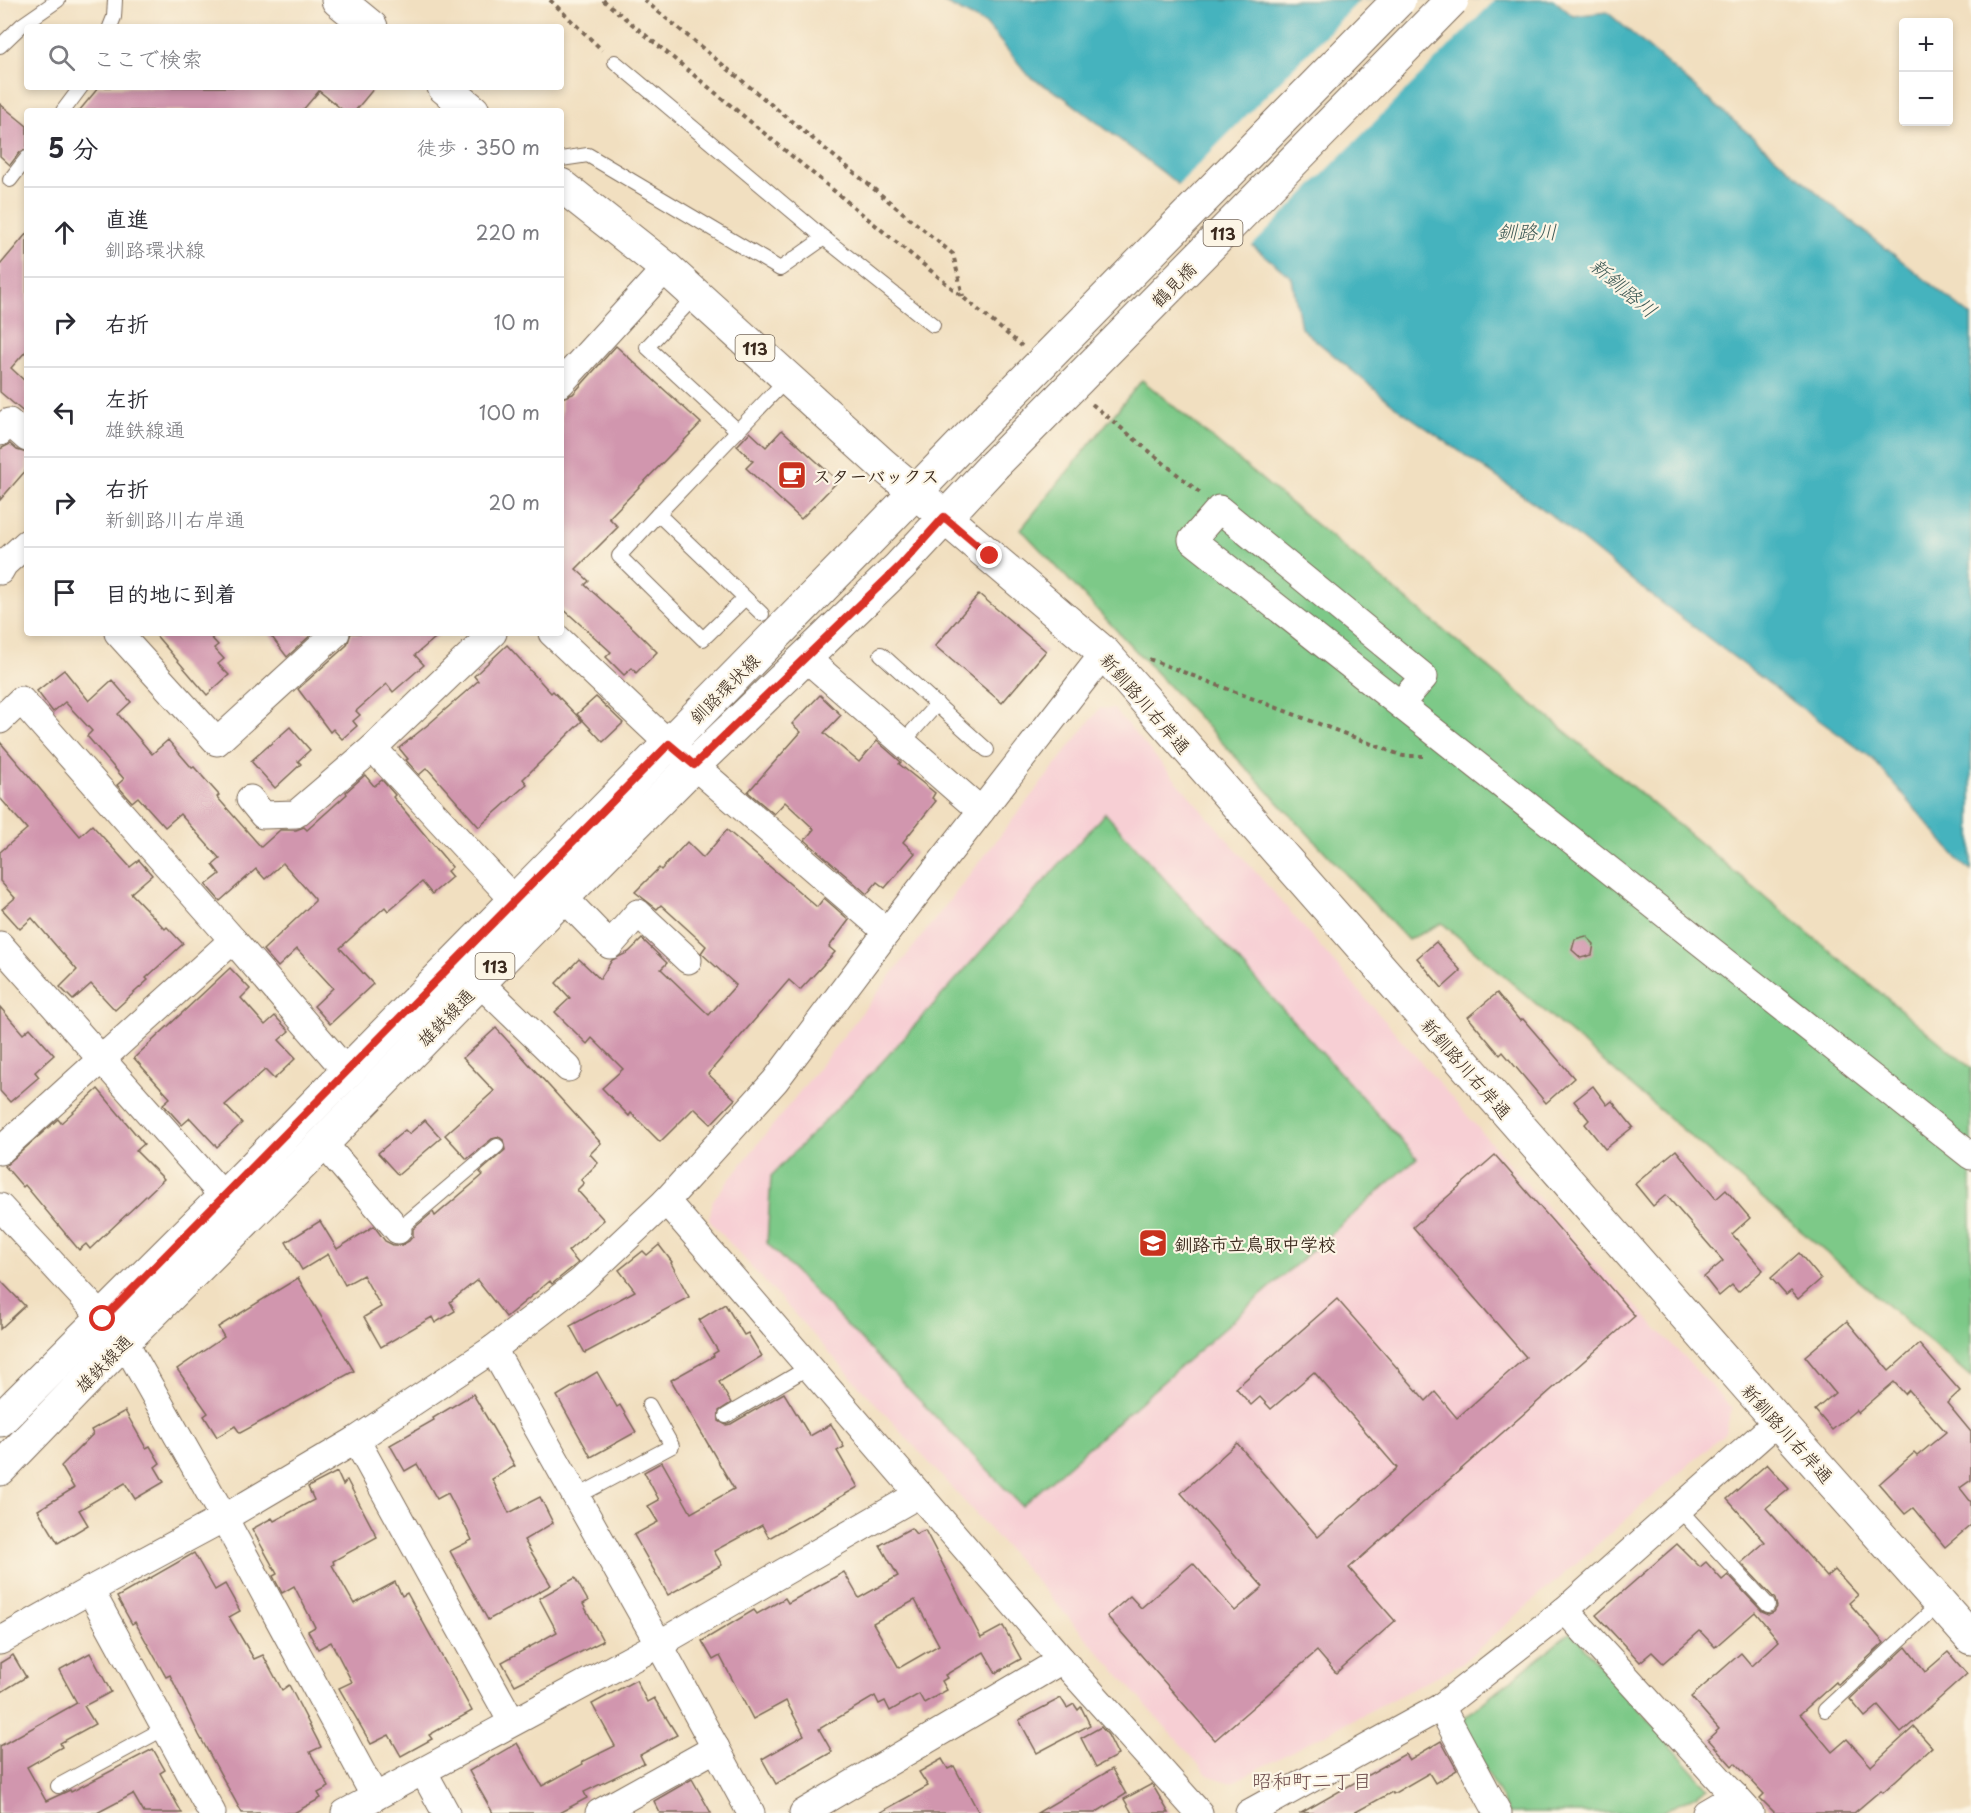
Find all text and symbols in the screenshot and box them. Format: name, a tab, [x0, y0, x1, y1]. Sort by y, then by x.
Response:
map controls	[1899, 18, 1953, 126]
button: +	[1899, 18, 1953, 72]
search box	[24, 24, 564, 90]
icon: search	[45, 41, 78, 74]
text: ここで検索	[93, 41, 203, 74]
button: −	[1899, 72, 1953, 126]
text: 5 分	[48, 128, 98, 167]
text: 徒歩 · 350 m	[417, 132, 540, 162]
text: 直進	[105, 201, 149, 234]
icon: ahead	[48, 216, 81, 249]
water label: 釧路川	[1497, 216, 1557, 246]
text: 220 m	[476, 217, 540, 247]
road number: 113	[1204, 220, 1242, 246]
text: 釧路環状線	[105, 234, 205, 264]
water label: 新釧路川	[1584, 250, 1664, 324]
street label: 鶴見橋	[1144, 255, 1202, 313]
icon: right	[48, 306, 81, 339]
text: 右折	[105, 306, 149, 339]
text: 10 m	[493, 307, 540, 337]
road number: 113	[736, 335, 774, 361]
text: 左折	[105, 381, 149, 414]
icon: left	[48, 396, 81, 429]
text: 100 m	[479, 397, 540, 427]
text: 雄鉄線通	[105, 414, 185, 444]
cafe icon: スターバックス	[776, 459, 808, 491]
place label: スターバックス	[813, 462, 939, 489]
text: 右折	[105, 471, 149, 504]
icon: right	[48, 486, 81, 519]
text: 20 m	[488, 487, 540, 517]
text: 新釧路川右岸通	[105, 504, 245, 534]
route end	[976, 542, 1002, 568]
icon: arrive	[48, 576, 81, 609]
text: 目的地に到着	[105, 576, 237, 609]
street label: 釧路環状線	[683, 647, 765, 729]
street label: 新釧路川右岸通	[1094, 647, 1198, 759]
road number: 113	[476, 953, 514, 979]
street label: 雄鉄線通	[410, 982, 480, 1052]
street label: 新釧路川右岸通	[1415, 1012, 1519, 1124]
school or university icon: 釧路市立鳥取中学校	[1137, 1227, 1169, 1259]
place label: 釧路市立鳥取中学校	[1174, 1230, 1336, 1257]
route start	[89, 1305, 115, 1331]
street label: 雄鉄線通	[68, 1328, 138, 1398]
street label: 新釧路川右岸通	[1736, 1377, 1840, 1489]
district label: 昭和町二丁目	[1252, 1765, 1372, 1795]

